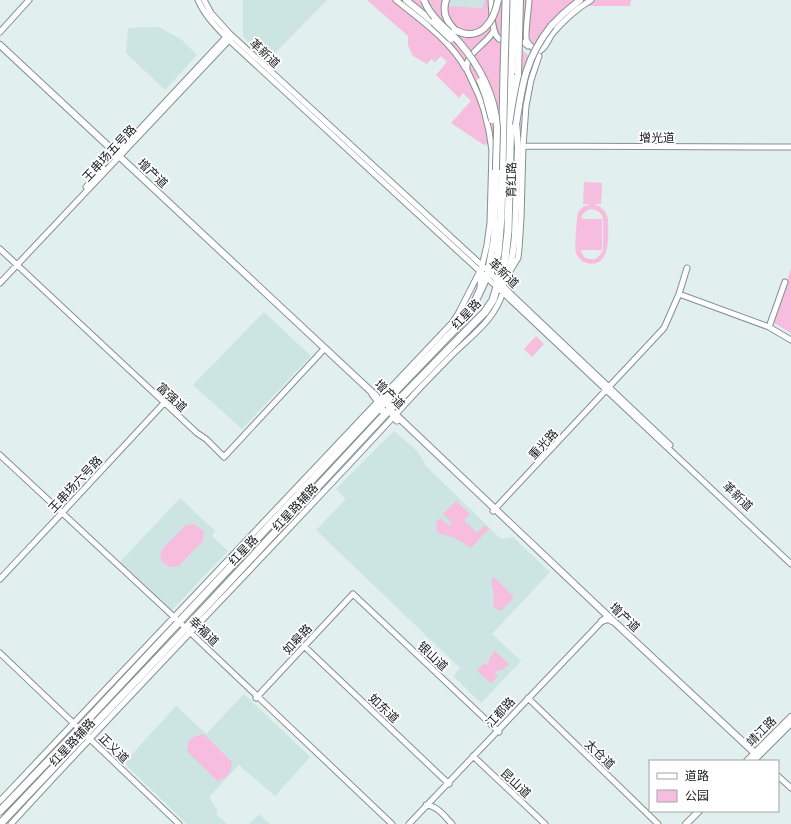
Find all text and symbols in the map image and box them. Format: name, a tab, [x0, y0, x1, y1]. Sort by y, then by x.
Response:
street label: 革新道	[247, 36, 283, 70]
street label: 王串场五号路	[80, 122, 138, 184]
street label: 增光道	[639, 131, 675, 144]
street label: 增产道	[135, 156, 171, 190]
street label: 育红路	[504, 162, 518, 198]
street label: 革新道	[487, 256, 521, 290]
street label: 红星路	[449, 296, 483, 332]
street label: 增产道	[372, 377, 408, 411]
street label: 富强道	[154, 380, 190, 414]
street label: 重光路	[526, 426, 560, 462]
street label: 王串场六号路	[46, 453, 104, 515]
street label: 革新道	[720, 479, 756, 513]
street label: 红星路辅路	[270, 481, 320, 533]
street label: 红星路	[226, 532, 260, 568]
street label: 增产道	[607, 600, 643, 634]
street label: 幸福道	[187, 614, 221, 648]
street label: 如皋路	[280, 621, 314, 657]
street label: 银山道	[415, 639, 451, 673]
street label: 如东道	[366, 691, 402, 725]
street label: 江都路	[483, 694, 517, 730]
street label: 靖江路	[744, 714, 778, 748]
street label: 红星路辅路	[47, 716, 97, 768]
street label: 正义道	[97, 731, 131, 765]
street label: 太仓道	[583, 737, 617, 771]
legend	[649, 760, 779, 812]
street label: 昆山道	[498, 766, 534, 800]
text: 道路	[685, 769, 709, 782]
text: 公园	[685, 789, 709, 802]

